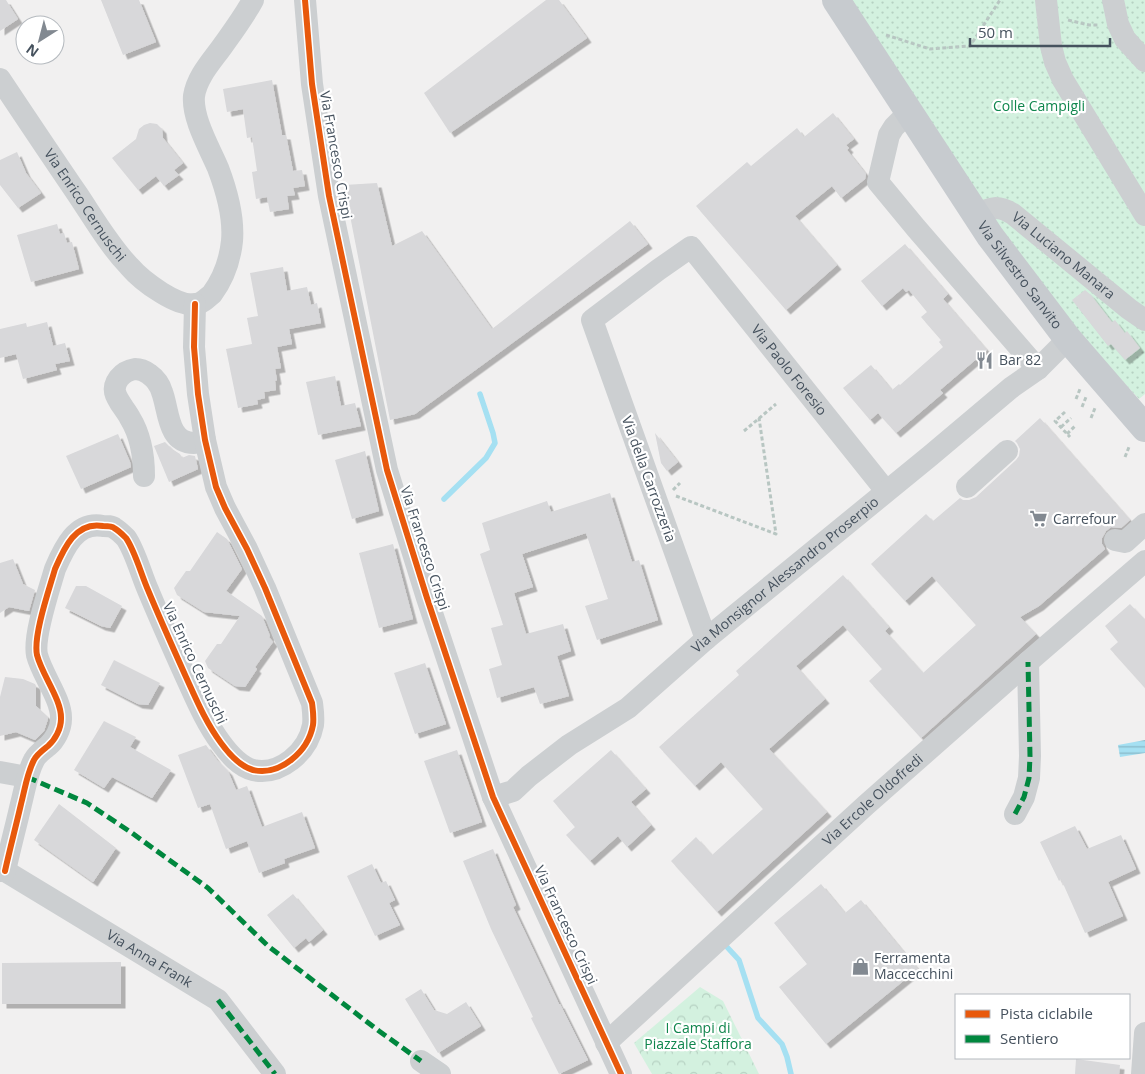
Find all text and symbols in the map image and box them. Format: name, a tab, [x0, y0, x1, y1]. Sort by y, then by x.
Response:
north arrow	[15, 15, 65, 65]
scale bar	[970, 15, 1110, 47]
text: 50 m	[978, 22, 1013, 42]
text: N	[22, 40, 42, 62]
street label: Via Francesco Crispi	[316, 90, 357, 220]
park label: Colle Campigli	[993, 96, 1085, 115]
street label: Via Enrico Cernuschi	[40, 145, 131, 265]
street label: Via Luciano Manara	[1008, 207, 1120, 303]
street label: Via Silvestro Sanvito	[974, 217, 1067, 333]
street label: Via Paolo Foresio	[747, 320, 832, 419]
restaurant icon: Bar 82	[975, 350, 995, 370]
place label: Bar 82	[999, 350, 1041, 369]
street label: Via della Carrozzeria	[618, 413, 681, 544]
street label: Via Francesco Crispi	[396, 483, 455, 612]
street label: Via Monsignor Alessandro Proserpio	[687, 492, 882, 657]
supermarket icon: Carrefour	[1029, 509, 1049, 529]
place label: Carrefour	[1053, 509, 1117, 528]
street label: Via Enrico Cernuschi	[159, 599, 232, 727]
street label: Via Ercole Oldofredi	[818, 749, 927, 849]
street label: Via Francesco Crispi	[530, 862, 602, 987]
street label: Via Anna Frank	[103, 925, 197, 992]
place label: Ferramenta Maccecchini	[874, 948, 953, 983]
shop icon: Ferramenta Maccecchini	[850, 956, 870, 976]
legend	[955, 994, 1130, 1059]
text: Pista ciclabile	[1000, 1003, 1093, 1023]
park label: I Campi di Piazzale Staffora	[644, 1018, 752, 1053]
text: Sentiero	[1000, 1028, 1059, 1048]

